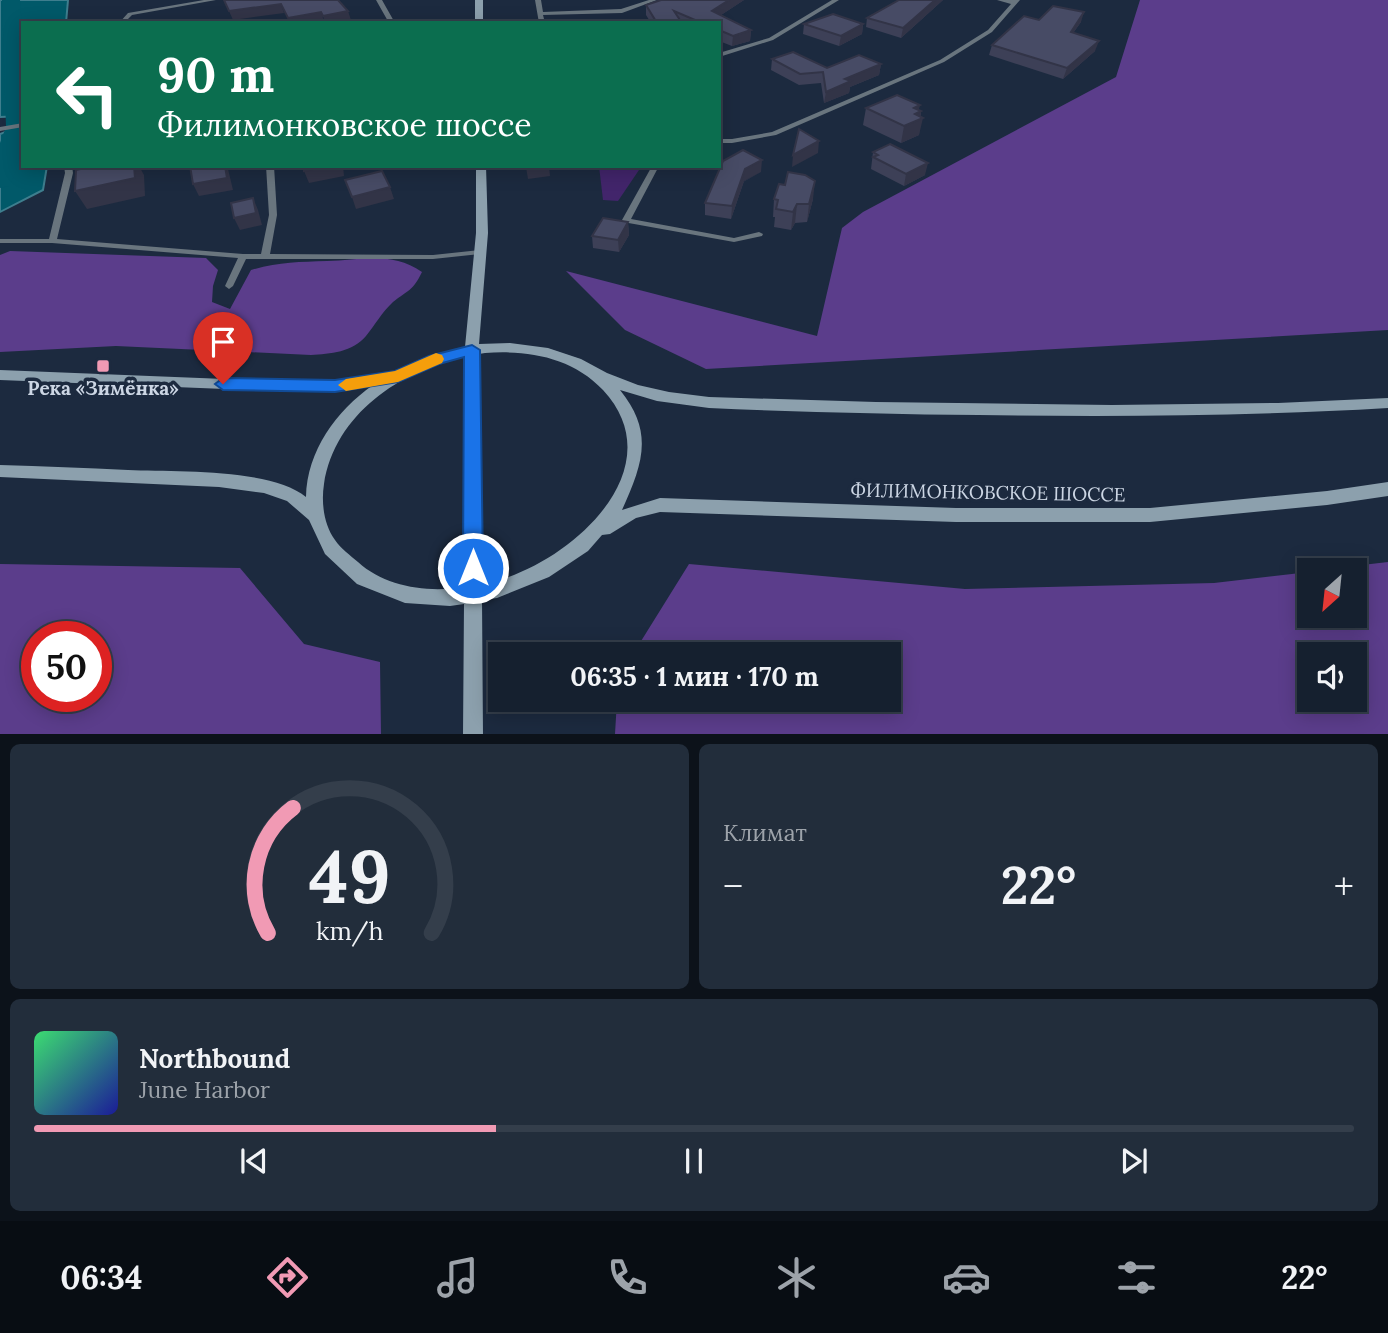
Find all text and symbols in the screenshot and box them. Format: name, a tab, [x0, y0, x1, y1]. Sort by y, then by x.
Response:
text: 90 m	[157, 43, 274, 105]
icon: left	[42, 49, 133, 140]
text: Филимонковское шоссе	[157, 104, 532, 145]
pin	[193, 312, 253, 384]
icon: arrive	[204, 323, 242, 361]
marker: Река «Зимёнка»	[95, 358, 111, 374]
place label: Река «Зимёнка»	[27, 376, 179, 400]
street label: ФИЛИМОНКОВСКОЕ ШОССЕ	[850, 478, 1126, 506]
position arrow	[436, 531, 510, 605]
north arrow	[1297, 558, 1367, 628]
map controls	[1297, 558, 1367, 712]
speed limit sign: 50	[21, 621, 112, 712]
button: sound	[1297, 642, 1367, 712]
text: 06:35 · 1 мин · 170 m	[570, 660, 819, 693]
text: Климат	[723, 818, 807, 847]
text: 49	[309, 830, 390, 923]
text: 22°	[1001, 852, 1076, 918]
text: −	[723, 862, 743, 910]
text: +	[1334, 862, 1354, 910]
text: km/h	[316, 914, 383, 946]
text: Northbound	[139, 1042, 290, 1075]
text: June Harbor	[139, 1075, 270, 1104]
icon: previous	[235, 1142, 273, 1180]
icon: pause	[675, 1142, 713, 1180]
icon: next	[1115, 1142, 1153, 1180]
icon: directions	[263, 1253, 312, 1302]
icon: music	[433, 1253, 482, 1302]
icon: phone	[603, 1253, 652, 1302]
icon: climate	[772, 1253, 821, 1302]
icon: car	[942, 1253, 991, 1302]
icon: filters	[1112, 1253, 1161, 1302]
text: 06:34	[60, 1257, 143, 1298]
text: 22°	[1281, 1257, 1328, 1298]

